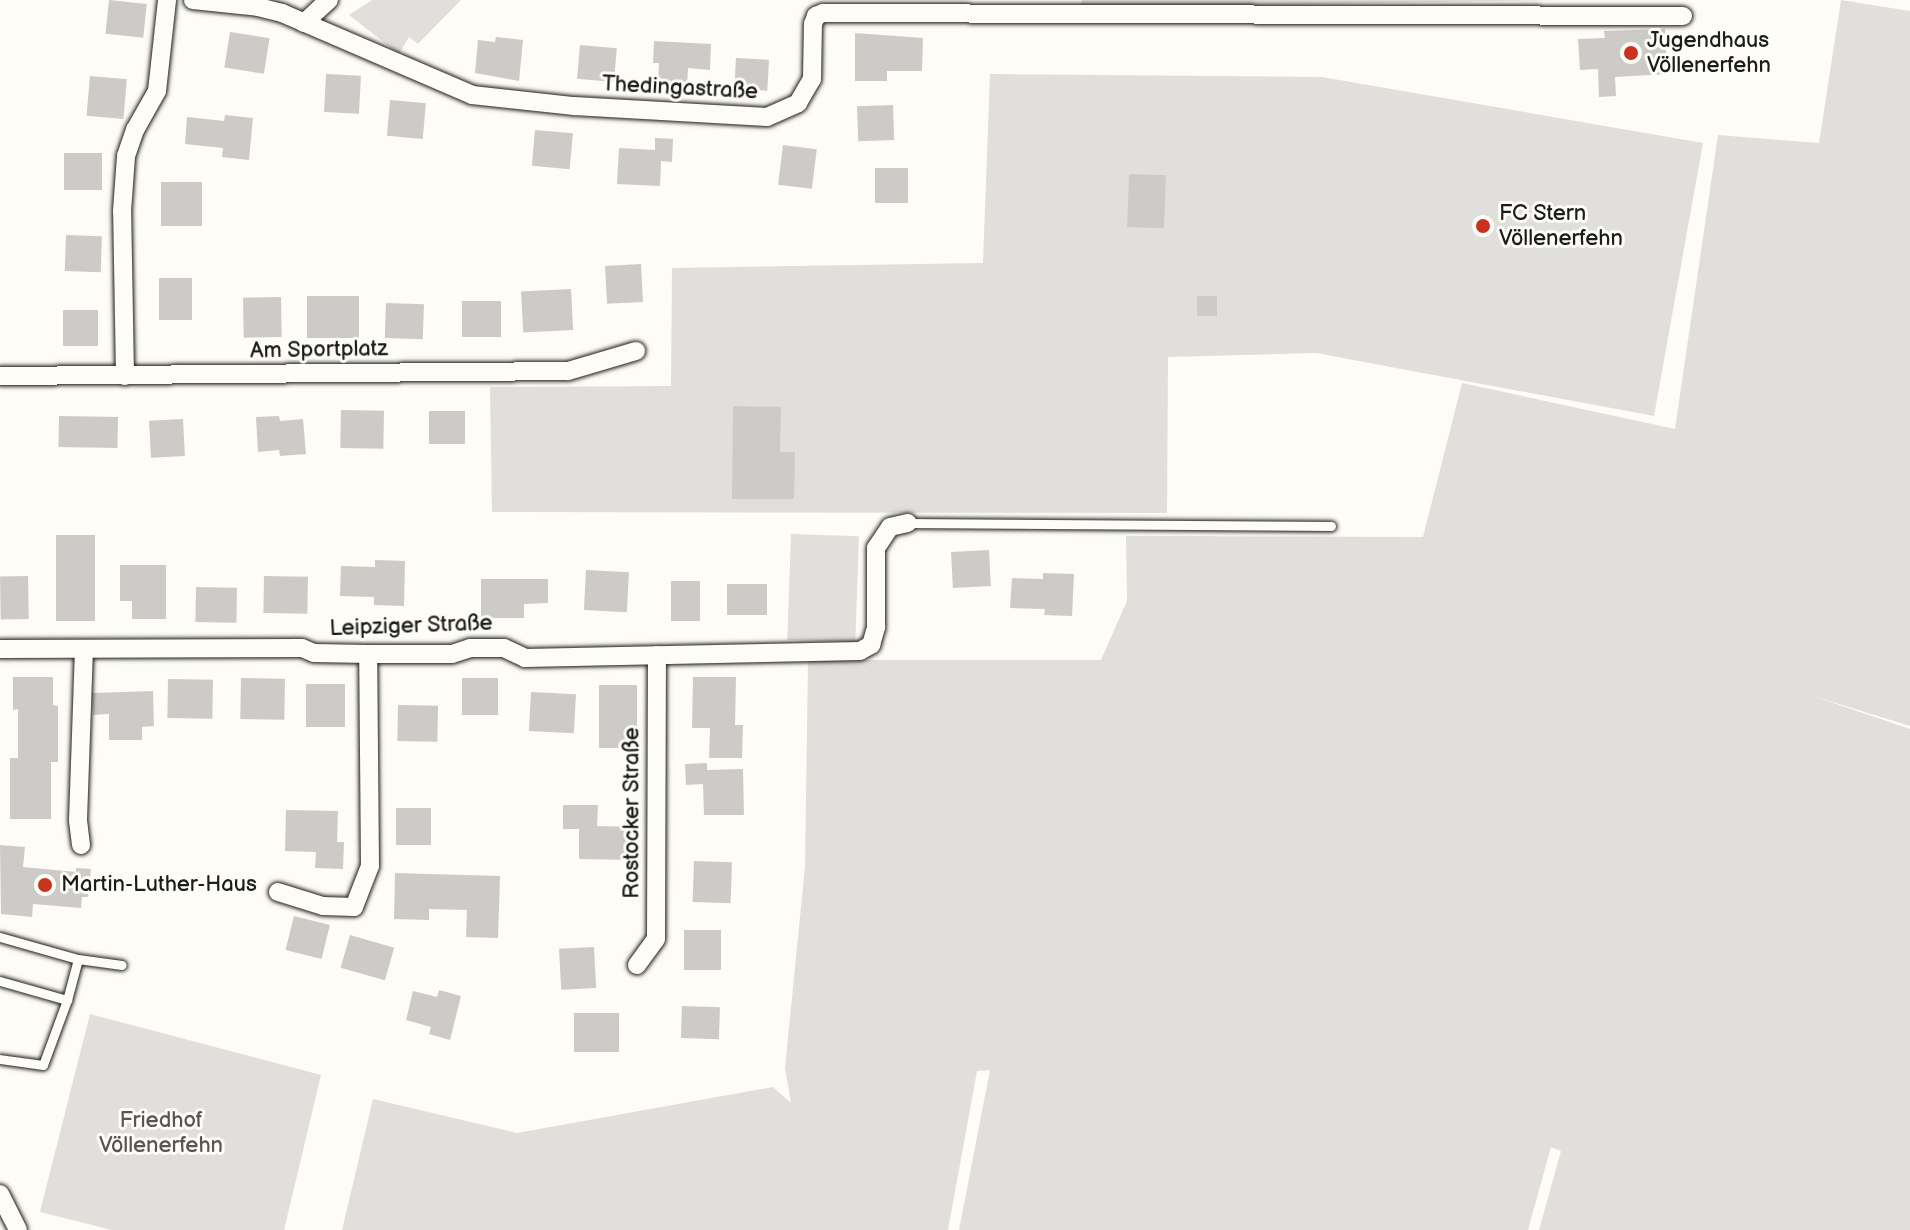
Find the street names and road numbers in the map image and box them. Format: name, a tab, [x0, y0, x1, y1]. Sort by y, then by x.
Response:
street label: Thedingastraße	[601, 71, 759, 105]
street label: Am Sportplatz	[250, 336, 388, 364]
street label: Leipziger Straße	[329, 610, 493, 642]
street label: Rostocker Straße	[619, 727, 645, 899]

